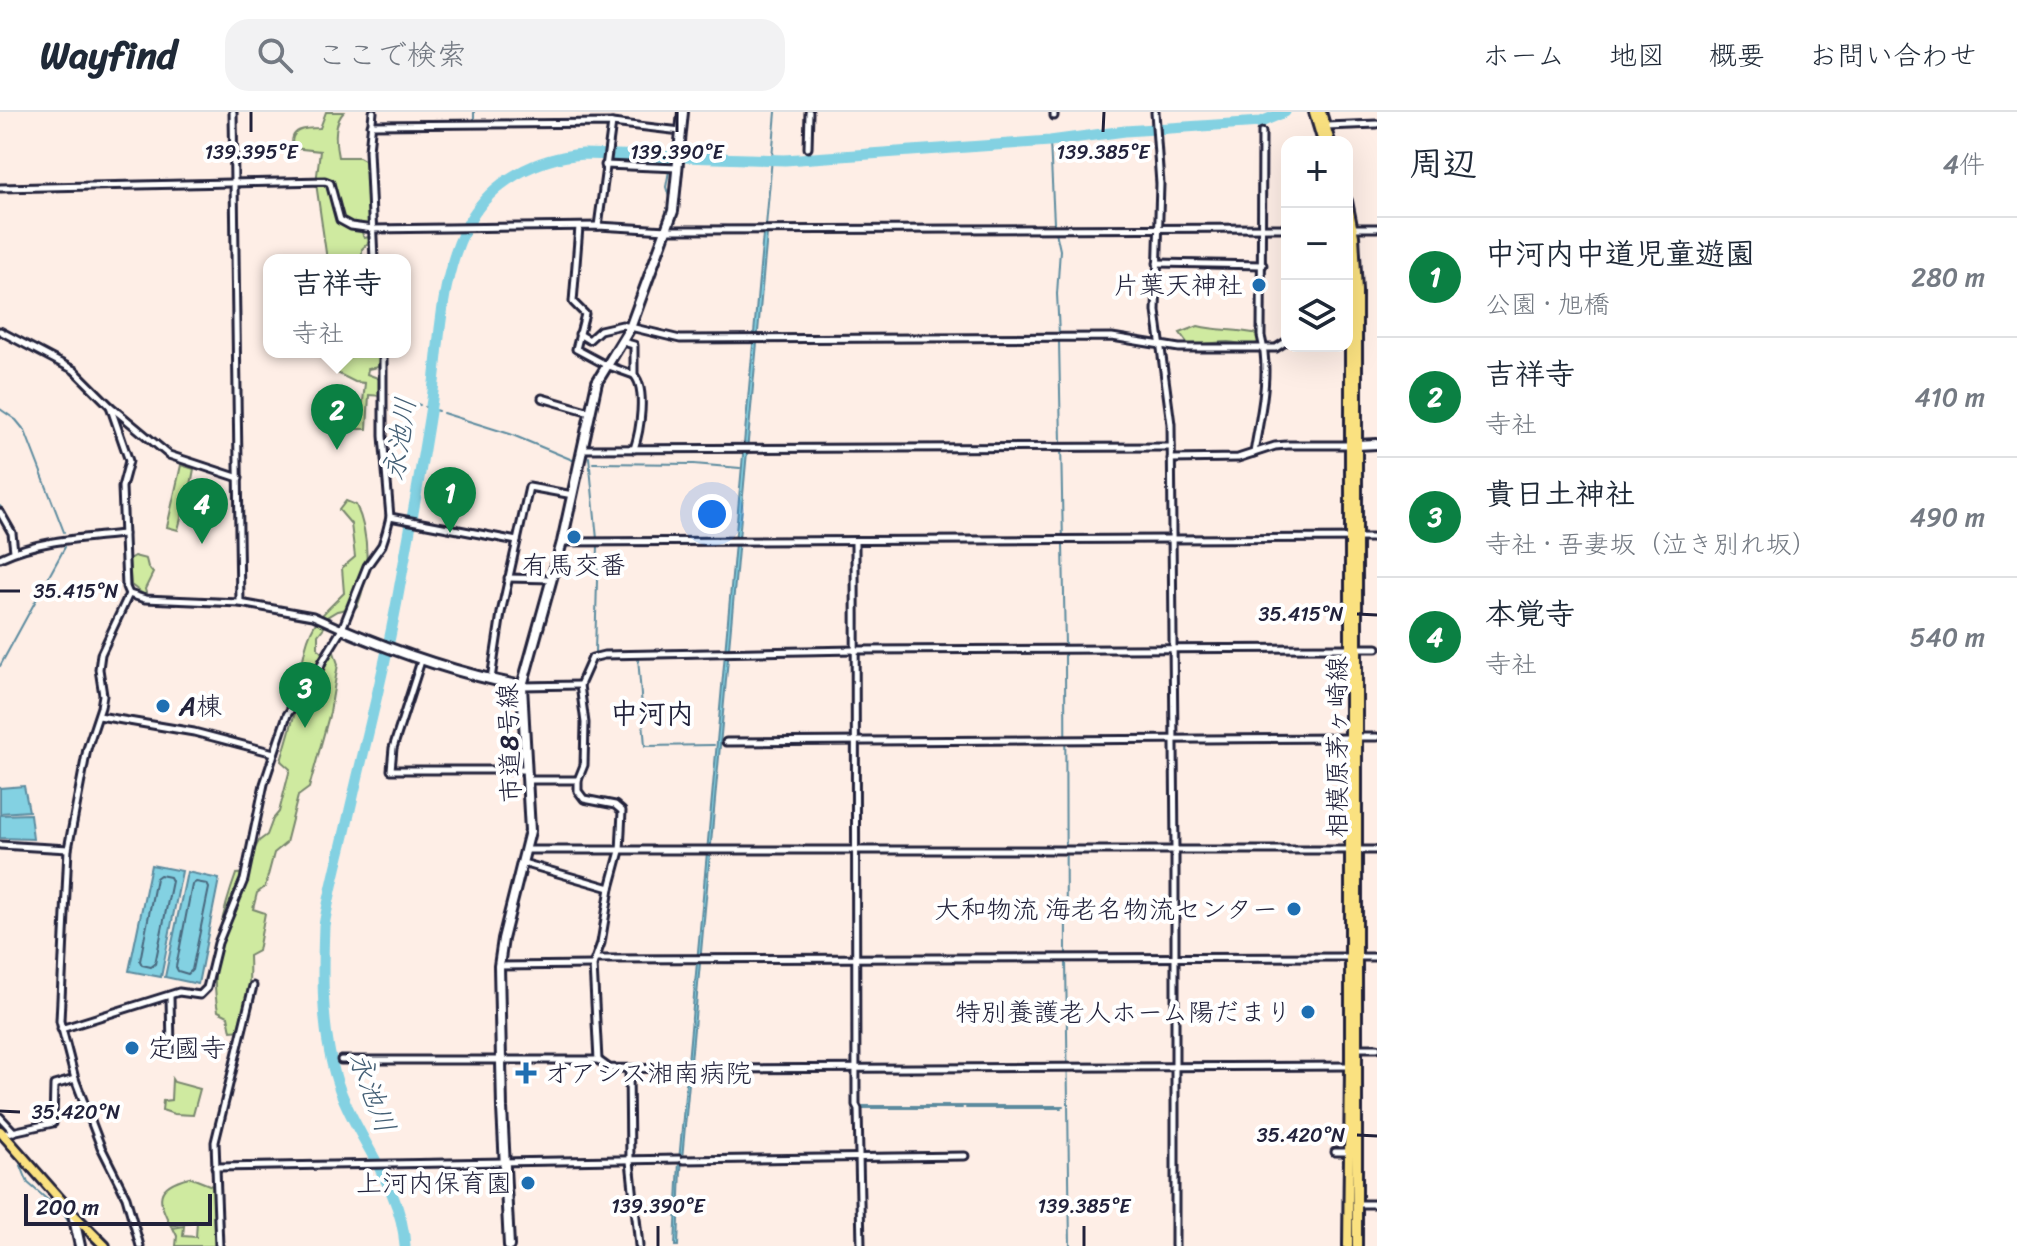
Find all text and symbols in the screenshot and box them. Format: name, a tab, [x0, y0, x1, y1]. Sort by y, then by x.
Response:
search box	[225, 19, 785, 91]
text: Wayfind	[40, 22, 177, 89]
text: ここで検索	[317, 28, 467, 82]
text: ホーム	[1482, 31, 1565, 80]
text: 地図	[1609, 31, 1665, 80]
text: 概要	[1709, 31, 1765, 80]
text: お問い合わせ	[1809, 31, 1977, 80]
icon: search	[253, 33, 297, 77]
text: 周辺	[1409, 134, 1477, 194]
text: 139.395°E	[204, 135, 299, 170]
text: 139.390°E	[630, 135, 726, 170]
text: 139.385°E	[1057, 135, 1151, 170]
map controls	[1281, 136, 1353, 352]
button: +	[1281, 136, 1353, 208]
text: 4件	[1943, 141, 1985, 187]
button: −	[1281, 208, 1353, 280]
text: 中河内中道児童遊園	[1485, 227, 1755, 281]
popup	[263, 254, 411, 358]
text: 1	[1429, 254, 1441, 300]
text: 280 m	[1911, 254, 1985, 300]
text: 吉祥寺	[292, 256, 382, 310]
place label: 片葉天神社	[1113, 262, 1243, 308]
marker: 片葉天神社	[1250, 276, 1268, 294]
button: layers	[1281, 280, 1353, 352]
text: 公園 · 旭橋	[1485, 281, 1610, 327]
text: 寺社	[292, 310, 344, 356]
text: 吉祥寺	[1485, 347, 1575, 401]
text: 2	[1427, 374, 1443, 420]
text: 410 m	[1914, 374, 1985, 420]
pin: 2	[311, 384, 363, 450]
water label: 永池川	[369, 394, 430, 484]
text: 寺社	[1485, 401, 1537, 447]
pin: 1	[424, 467, 476, 533]
text: 貴日土神社	[1485, 467, 1635, 521]
pin: 4	[176, 478, 228, 544]
your location	[692, 494, 732, 534]
text: 3	[1428, 494, 1442, 540]
text: 490 m	[1910, 494, 1985, 540]
text: 寺社 · 吾妻坂（泣き別れ坂）	[1485, 521, 1818, 567]
marker: 有馬交番	[565, 528, 583, 546]
place label: 有馬交番	[522, 542, 626, 588]
text: 35.415°N	[34, 574, 119, 609]
text: 本覚寺	[1485, 587, 1575, 641]
text: 35.415°N	[1259, 597, 1344, 632]
text: 4	[1427, 614, 1443, 660]
text: 540 m	[1910, 614, 1985, 660]
text: 寺社	[1485, 641, 1537, 687]
street label: 相模原茅ヶ崎線	[1314, 656, 1360, 838]
pin: 3	[279, 662, 331, 728]
street label: 市道8号線	[484, 682, 534, 804]
place label: A棟	[178, 683, 222, 729]
district label: 中河内	[610, 689, 694, 738]
marker: A棟	[154, 697, 172, 715]
place label: 大和物流 海老名物流センター	[934, 886, 1278, 932]
marker: 大和物流 海老名物流センター	[1285, 900, 1303, 918]
place label: 特別養護老人ホーム陽だまり	[955, 989, 1292, 1035]
marker: 特別養護老人ホーム陽だまり	[1299, 1003, 1317, 1021]
place label: 定國寺	[148, 1025, 226, 1071]
marker: 定國寺	[123, 1039, 141, 1057]
water label: 永池川	[335, 1044, 410, 1140]
place label: オアシス湘南病院	[544, 1050, 751, 1096]
marker: オアシス湘南病院	[515, 1062, 537, 1084]
text: 35.420°N	[32, 1095, 120, 1130]
text: 35.420°N	[1257, 1118, 1345, 1153]
place label: 上河内保育園	[356, 1160, 512, 1206]
marker: 上河内保育園	[519, 1174, 537, 1192]
text: 200 m	[36, 1188, 99, 1227]
text: 139.390°E	[611, 1189, 707, 1224]
text: 139.385°E	[1038, 1189, 1132, 1224]
scale bar	[24, 1190, 212, 1226]

